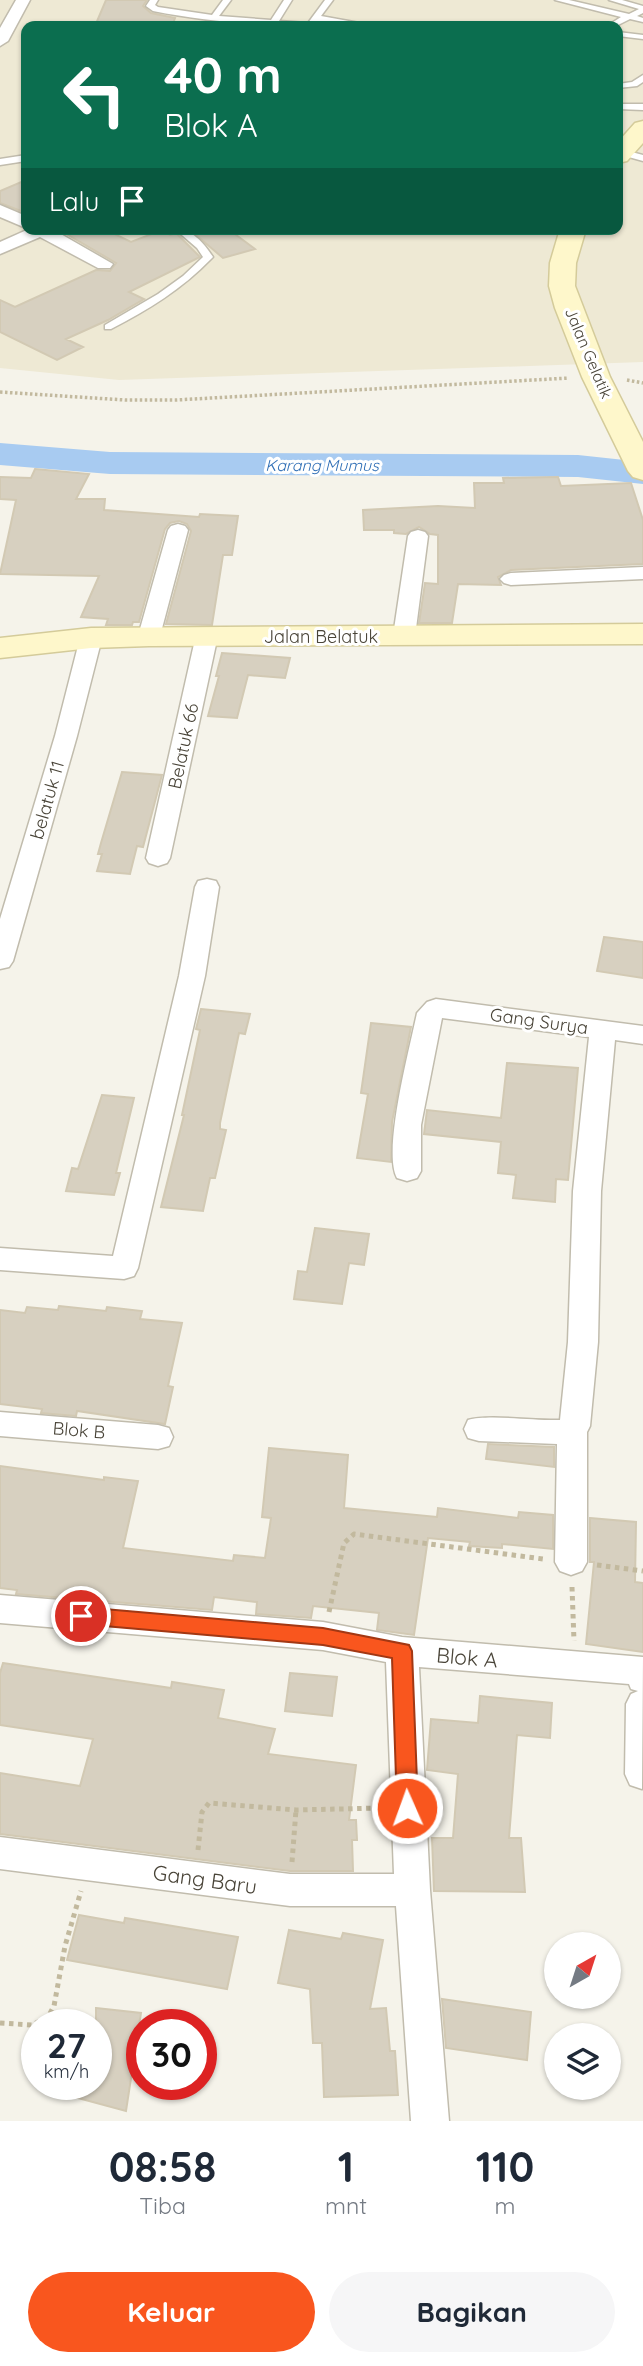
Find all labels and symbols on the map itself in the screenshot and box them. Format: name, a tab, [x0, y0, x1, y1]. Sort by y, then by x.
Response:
street label: Jalan Gelatik	[561, 305, 617, 401]
water label: Karang Mumus	[265, 455, 380, 475]
street label: Jalan Belatuk	[264, 625, 378, 648]
street label: Belatuk 66	[163, 701, 203, 791]
street label: belatuk 11	[25, 758, 69, 842]
street label: Gang Surya	[489, 1003, 589, 1039]
street label: Blok B	[52, 1416, 106, 1444]
pin	[51, 1586, 111, 1646]
street label: Blok A	[435, 1641, 499, 1673]
position arrow	[370, 1771, 444, 1845]
street label: Gang Baru	[151, 1859, 259, 1899]
north arrow	[544, 1932, 621, 2009]
speed limit sign: 30	[126, 2009, 217, 2100]

